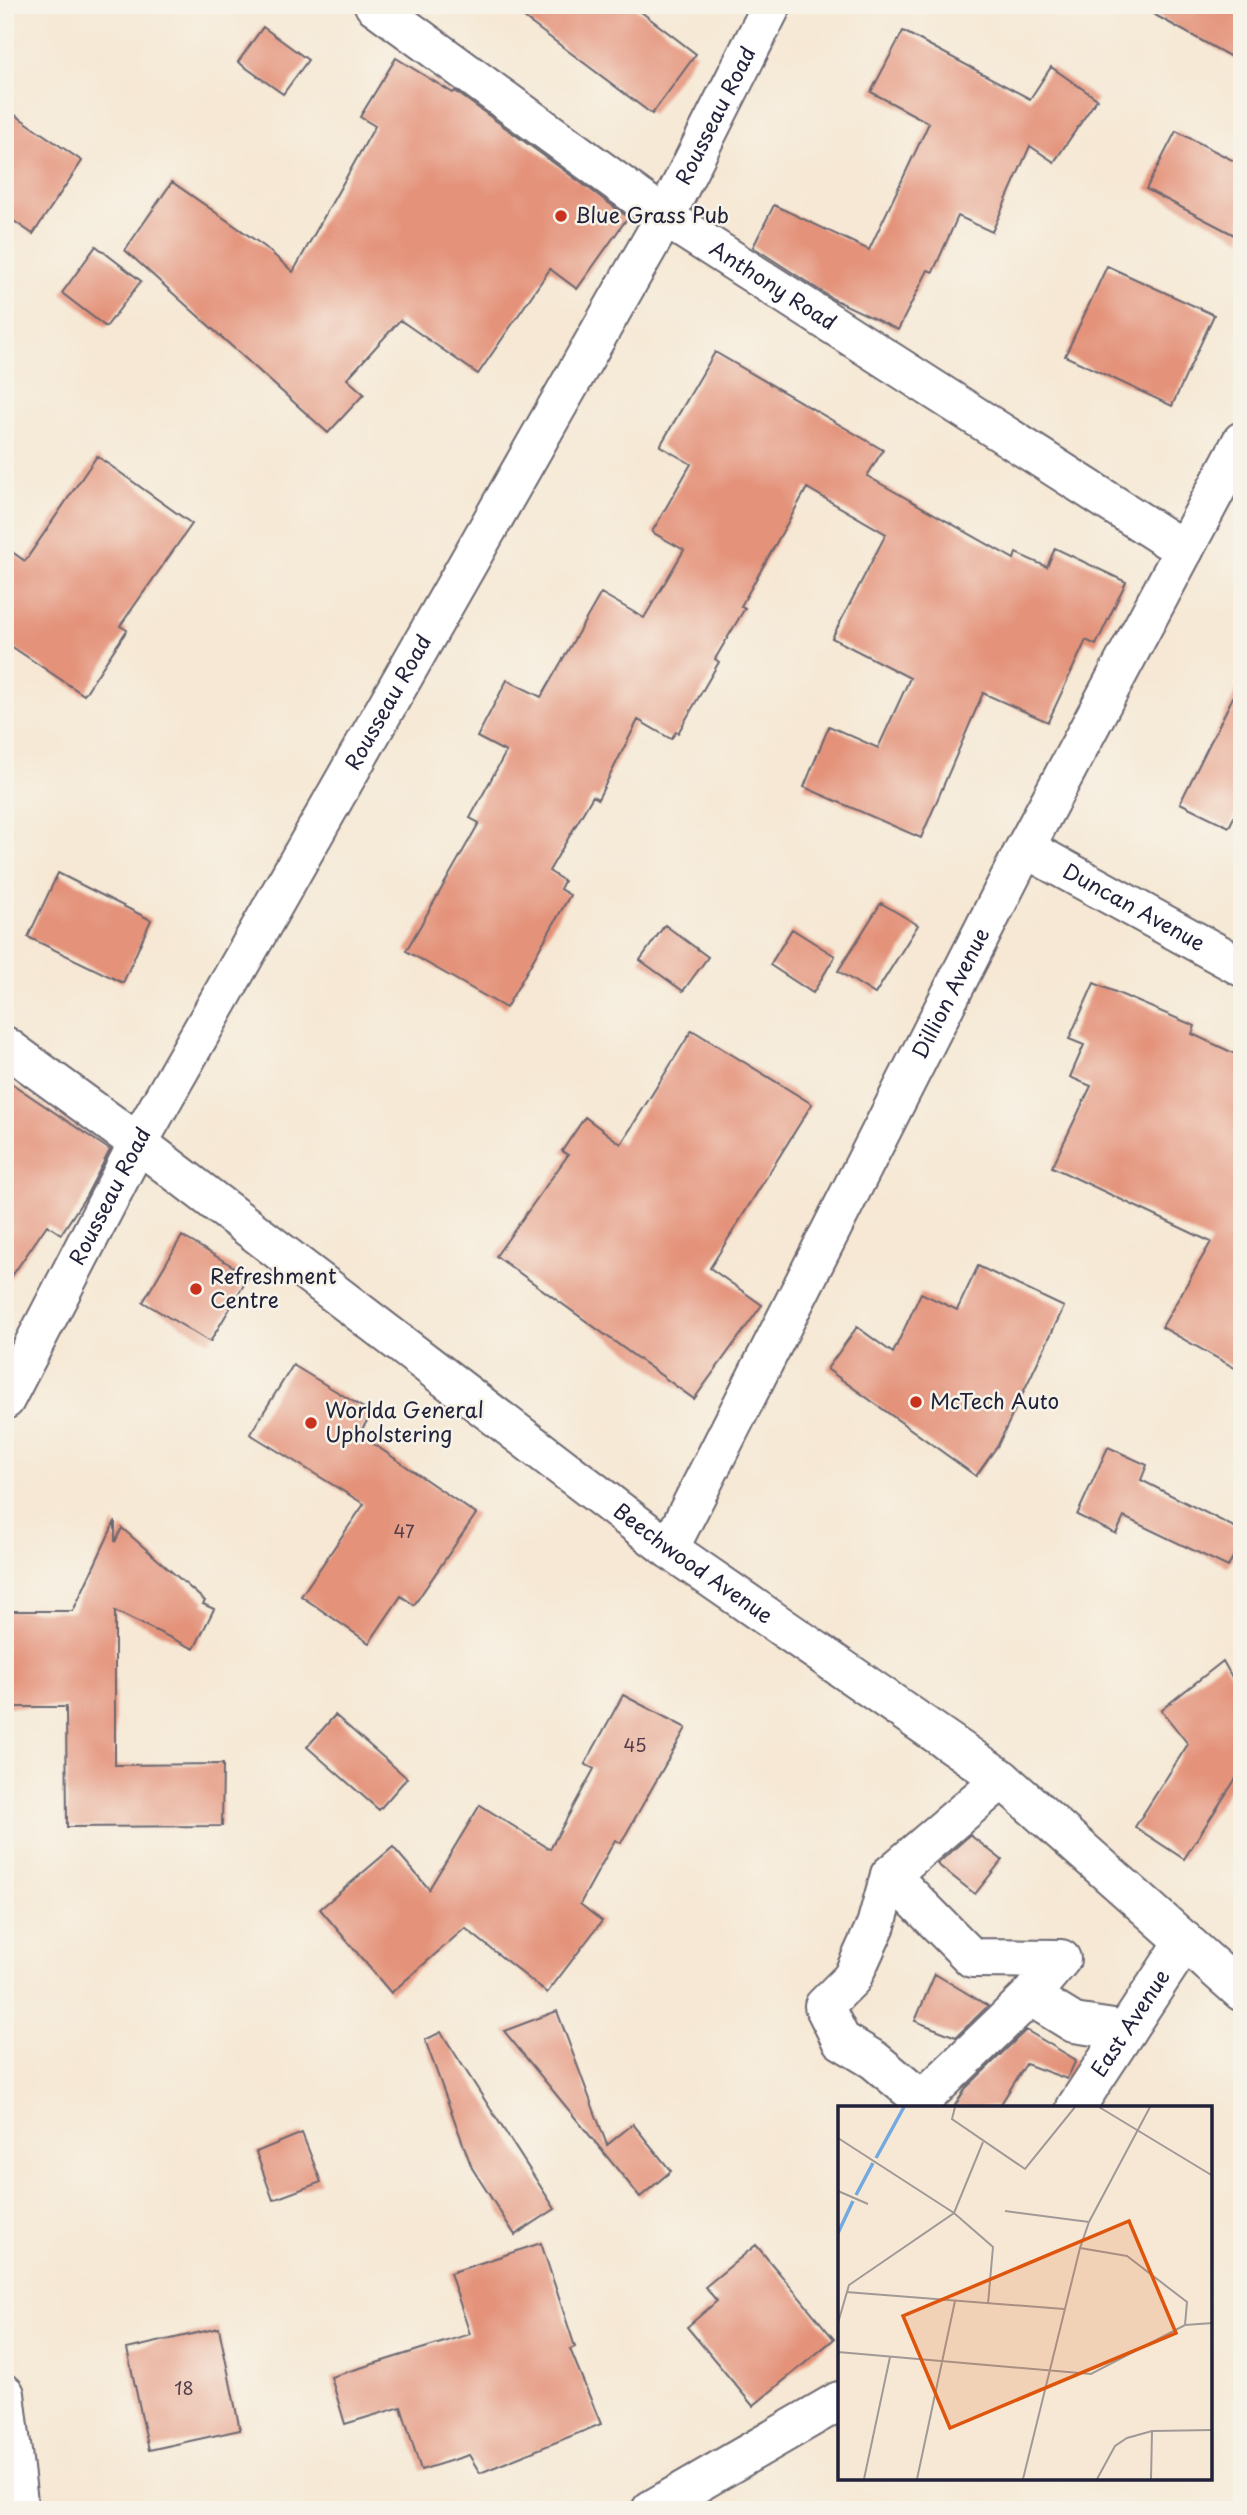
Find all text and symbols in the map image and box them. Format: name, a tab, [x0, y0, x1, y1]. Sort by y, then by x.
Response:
street label: Rousseau Road	[666, 40, 763, 190]
place label: Blue Grass Pub	[575, 198, 729, 230]
marker: Blue Grass Pub	[553, 208, 569, 224]
street label: Anthony Road	[704, 232, 844, 337]
street label: Rousseau Road	[336, 628, 438, 775]
street label: Duncan Avenue	[1058, 854, 1212, 958]
street label: Dillion Avenue	[903, 921, 996, 1064]
street label: Rousseau Road	[59, 1121, 158, 1270]
place label: Refreshment Centre	[210, 1259, 337, 1315]
marker: Refreshment Centre	[188, 1281, 204, 1297]
place label: McTech Auto	[930, 1384, 1059, 1416]
place label: Worlda General Upholstering	[325, 1393, 484, 1449]
marker: McTech Auto	[908, 1394, 924, 1410]
marker: Worlda General Upholstering	[303, 1415, 319, 1431]
street label: Beechwood Avenue	[607, 1494, 780, 1630]
house number: 47	[393, 1517, 415, 1544]
house number: 45	[624, 1731, 647, 1758]
street label: East Avenue	[1082, 1962, 1176, 2083]
inset map	[838, 2106, 1212, 2480]
house number: 18	[174, 2374, 194, 2401]

